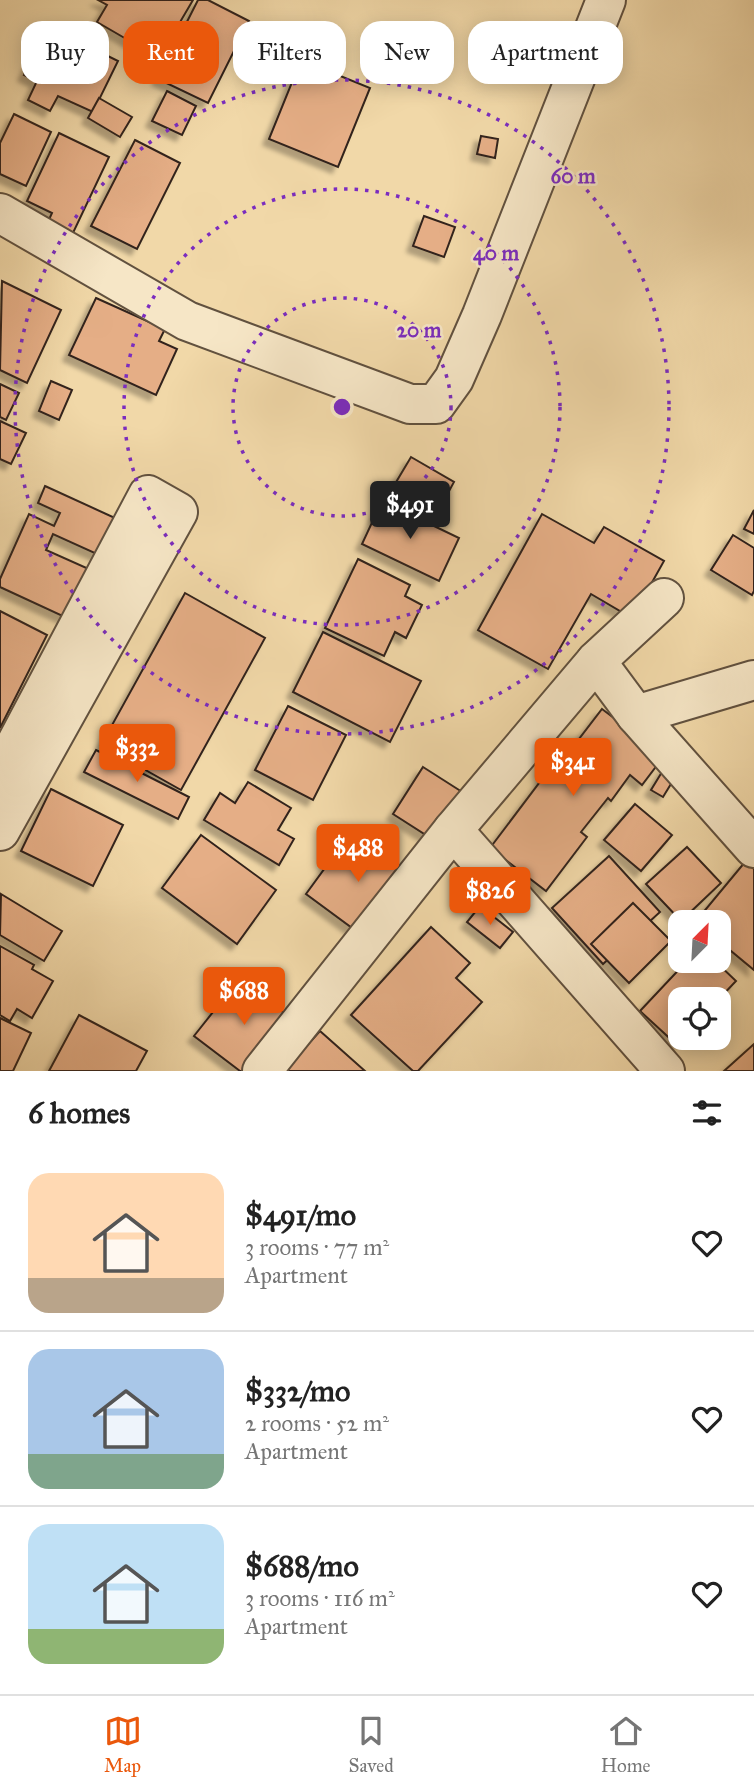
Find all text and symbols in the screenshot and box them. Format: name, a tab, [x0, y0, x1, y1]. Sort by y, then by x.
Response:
chip: Buy	[21, 21, 109, 84]
chip: Rent	[123, 21, 219, 84]
chip: Filters	[233, 21, 346, 84]
chip: New	[360, 21, 454, 84]
chip: Apartment	[468, 21, 623, 84]
text: 60 m	[550, 163, 596, 189]
text: 40 m	[473, 240, 519, 266]
text: 20 m	[397, 317, 442, 343]
centre of rings	[330, 395, 354, 419]
pin: $491	[369, 482, 451, 541]
text: $491	[386, 490, 434, 518]
pin: $332	[96, 724, 178, 784]
text: $332	[115, 733, 159, 761]
pin: $341	[532, 738, 614, 798]
text: $341	[551, 747, 595, 775]
pin: $488	[317, 824, 399, 884]
text: $488	[332, 833, 384, 861]
pin: $826	[449, 867, 531, 927]
text: $826	[465, 876, 515, 904]
north arrow	[668, 910, 732, 973]
map controls	[668, 910, 731, 1050]
pin: $688	[203, 968, 285, 1027]
text: $688	[219, 976, 269, 1004]
button: locate	[668, 987, 731, 1050]
icon: filters	[688, 1094, 726, 1132]
text: 6 homes	[28, 1095, 130, 1131]
text: $491/mo	[245, 1197, 356, 1233]
icon: home	[84, 1201, 168, 1285]
icon: heart	[688, 1224, 726, 1262]
text: 3 rooms · 77 m²	[245, 1233, 389, 1261]
text: Apartment	[245, 1261, 348, 1289]
text: $332/mo	[245, 1373, 350, 1409]
icon: home	[84, 1377, 168, 1461]
icon: heart	[688, 1400, 726, 1438]
text: 2 rooms · 52 m²	[245, 1409, 389, 1437]
text: Apartment	[245, 1437, 348, 1465]
text: $688/mo	[245, 1548, 359, 1584]
icon: home	[84, 1552, 168, 1636]
icon: heart	[688, 1575, 726, 1613]
text: 3 rooms · 116 m²	[245, 1584, 395, 1612]
text: Apartment	[245, 1612, 348, 1640]
tab: Map	[104, 1712, 142, 1777]
tab: Saved	[349, 1712, 394, 1777]
tab: Home	[601, 1712, 650, 1777]

